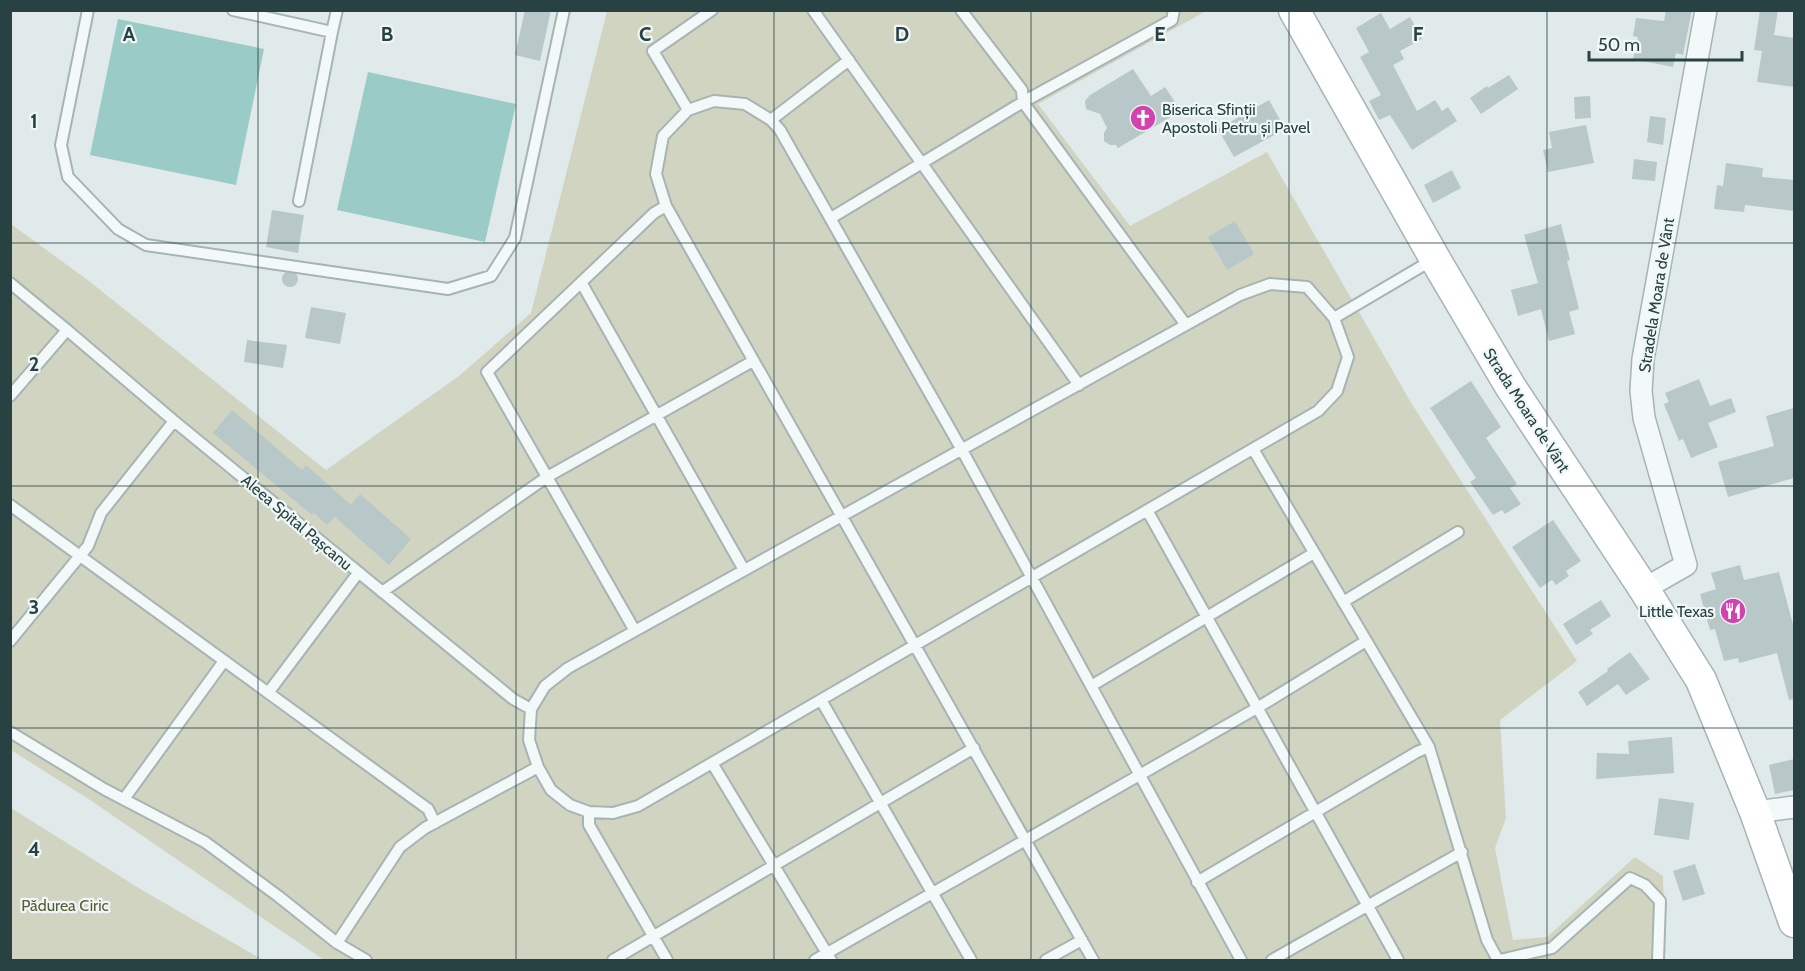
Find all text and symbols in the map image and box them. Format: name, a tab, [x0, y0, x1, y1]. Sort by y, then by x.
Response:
text: A	[123, 22, 136, 46]
text: B	[381, 22, 393, 46]
text: C	[639, 22, 651, 46]
text: D	[895, 22, 909, 46]
text: E	[1154, 22, 1166, 46]
text: F	[1413, 22, 1424, 46]
scale bar	[1589, 24, 1742, 62]
text: 50 m	[1598, 34, 1640, 56]
place label: Biserica Sfinții Apostoli Petru și Pavel	[1162, 100, 1311, 138]
church icon: Biserica Sfinții Apostoli Petru și Pavel	[1128, 103, 1158, 133]
text: 1	[30, 109, 38, 133]
street label: Stradela Moara de Vânt	[1635, 216, 1678, 374]
street label: Strada Moara de Vânt	[1479, 345, 1574, 477]
text: 2	[29, 352, 39, 376]
street label: Aleea Spital Pașcanu	[237, 471, 356, 575]
text: 3	[29, 595, 39, 619]
restaurant icon: Little Texas	[1718, 596, 1748, 626]
place label: Little Texas	[1639, 602, 1714, 621]
text: 4	[28, 837, 40, 861]
park label: Pădurea Ciric	[21, 896, 109, 915]

